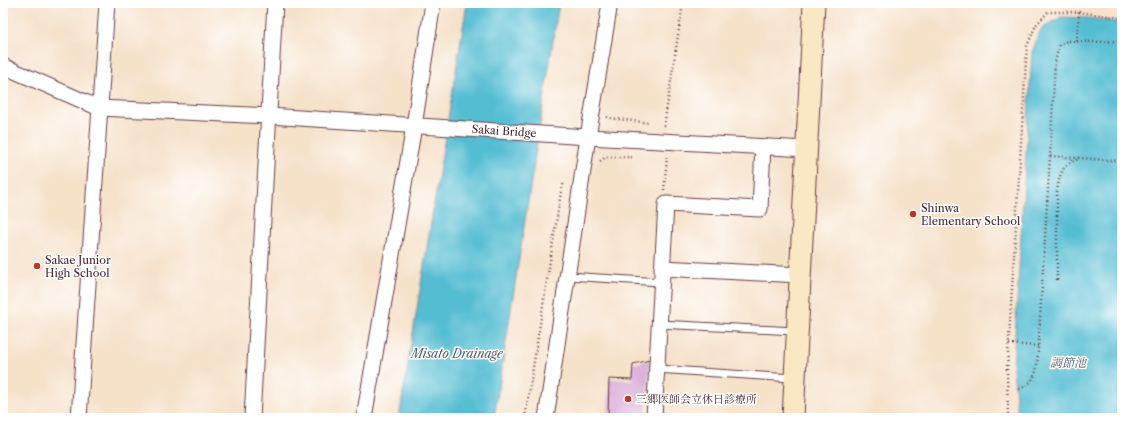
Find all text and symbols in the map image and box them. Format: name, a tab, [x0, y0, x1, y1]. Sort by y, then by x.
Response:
street label: Sakai Bridge	[471, 122, 537, 140]
place label: Shinwa Elementary School	[921, 201, 1021, 228]
marker: Shinwa Elementary School	[908, 209, 918, 219]
place label: Sakae Junior High School	[45, 253, 111, 280]
marker: Sakae Junior High School	[32, 261, 42, 271]
water label: Misato Drainage	[409, 346, 504, 361]
water label: 調節池	[1050, 355, 1088, 370]
place label: 三郷医師会立休日診療所	[636, 392, 757, 406]
marker: 三郷医師会立休日診療所	[623, 394, 633, 404]

